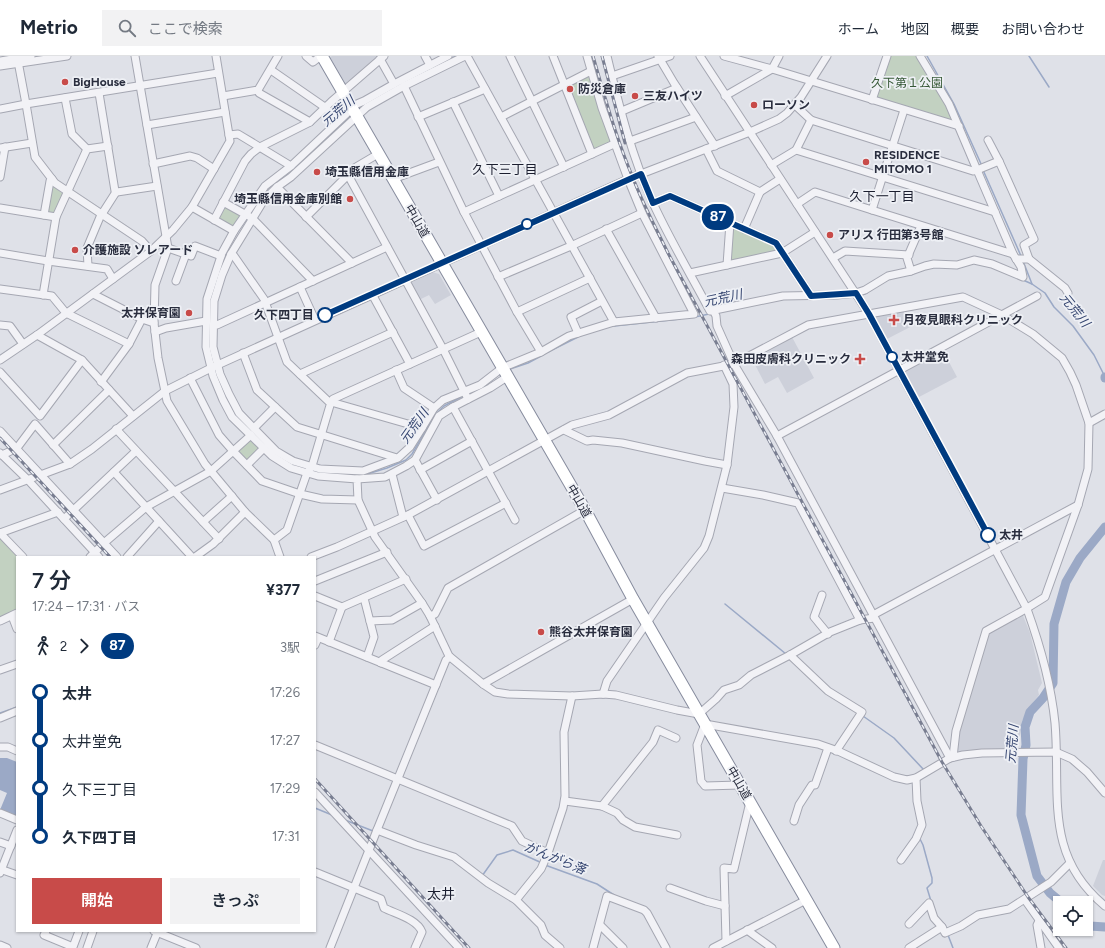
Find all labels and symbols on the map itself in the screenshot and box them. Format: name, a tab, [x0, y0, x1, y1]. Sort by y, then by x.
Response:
place label: BigHouse	[73, 75, 126, 89]
park label: 久下第１公園	[871, 76, 943, 90]
marker: BigHouse	[60, 77, 70, 87]
place label: 防災倉庫	[578, 82, 626, 96]
marker: 防災倉庫	[565, 84, 575, 94]
place label: 三友ハイツ	[643, 89, 703, 103]
water label: 元荒川	[318, 91, 359, 129]
marker: 三友ハイツ	[630, 91, 640, 101]
place label: ローソン	[762, 98, 810, 112]
marker: ローソン	[749, 100, 759, 110]
place label: RESIDENCE MITOMO 1	[874, 148, 940, 176]
marker: RESIDENCE MITOMO 1	[861, 157, 871, 167]
district label: 久下三丁目	[472, 162, 538, 177]
place label: 埼玉縣信用金庫	[325, 165, 409, 179]
marker: 埼玉縣信用金庫	[312, 167, 322, 177]
district label: 久下一丁目	[849, 189, 915, 204]
place label: 埼玉縣信用金庫別館	[234, 192, 342, 206]
marker: 埼玉縣信用金庫別館	[345, 194, 355, 204]
street label: 中山道	[402, 202, 432, 240]
line badge: 87	[700, 204, 736, 230]
unlabelled marker	[521, 218, 533, 230]
place label: アリス 行田第3号館	[838, 228, 944, 242]
marker: アリス 行田第3号館	[825, 230, 835, 240]
place label: 介護施設 ソレアード	[83, 243, 193, 257]
marker: 介護施設 ソレアード	[70, 245, 80, 255]
water label: 元荒川	[702, 286, 746, 309]
water label: 元荒川	[1057, 290, 1094, 331]
place label: 太井保育園	[121, 306, 181, 320]
marker: 久下四丁目	[317, 307, 333, 323]
marker: 太井保育園	[184, 308, 194, 318]
place label: 久下四丁目	[254, 308, 314, 322]
place label: 月夜見眼科クリニック	[903, 313, 1023, 327]
marker: 月夜見眼科クリニック	[888, 314, 900, 326]
place label: 太井堂免	[901, 350, 949, 364]
marker: 太井堂免	[886, 351, 898, 363]
place label: 森田皮膚科クリニック	[731, 352, 851, 366]
marker: 森田皮膚科クリニック	[854, 353, 866, 365]
water label: 元荒川	[397, 404, 432, 446]
street label: 中山道	[564, 482, 594, 520]
marker: 太井	[980, 527, 996, 543]
place label: 太井	[999, 528, 1023, 542]
place label: 熊谷太井保育園	[549, 625, 633, 639]
marker: 熊谷太井保育園	[536, 627, 546, 637]
water label: 元荒川	[1003, 722, 1021, 764]
street label: 中山道	[724, 764, 754, 802]
water label: がんがら落	[522, 839, 590, 878]
district label: 太井	[427, 886, 455, 903]

